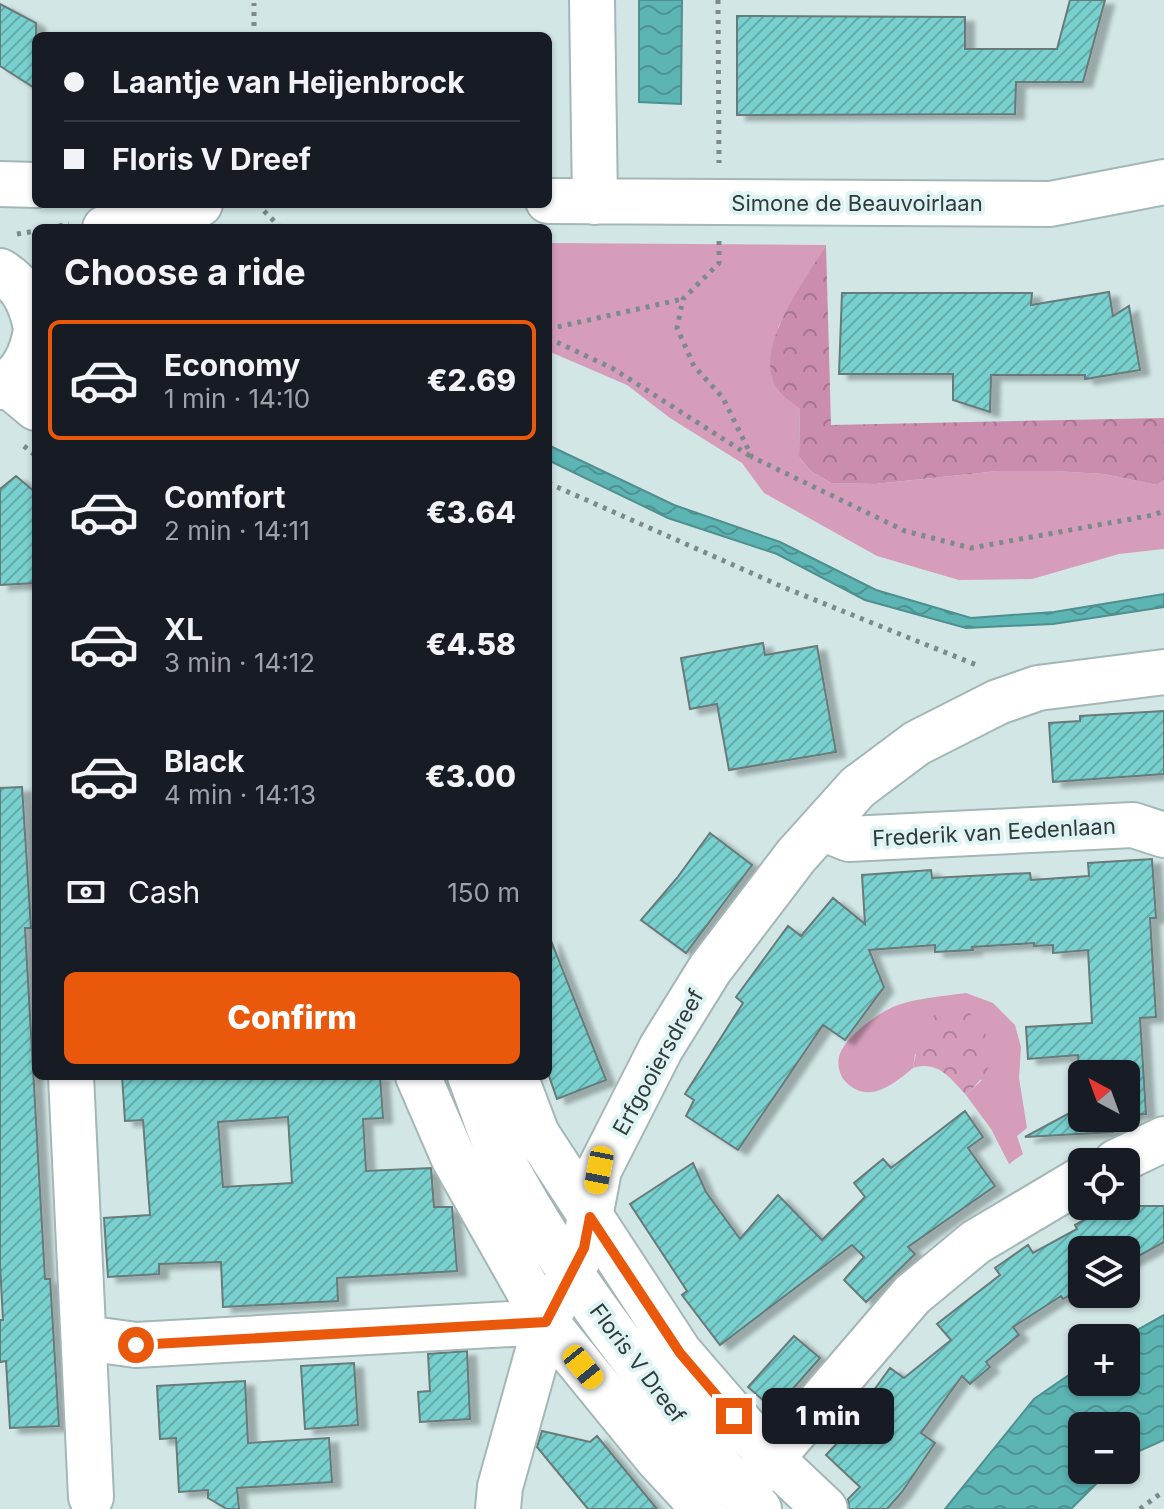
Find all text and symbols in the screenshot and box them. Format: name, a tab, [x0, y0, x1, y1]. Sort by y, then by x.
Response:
text: Laantje van Heijenbrock	[112, 64, 465, 100]
text: Floris V Dreef	[112, 141, 311, 177]
street label: Simone de Beauvoirlaan	[731, 190, 983, 216]
text: Choose a ride	[64, 250, 306, 294]
icon: car	[68, 344, 140, 416]
text: Economy	[164, 347, 300, 383]
text: €2.69	[427, 362, 516, 398]
text: 1 min · 14:10	[164, 383, 310, 414]
icon: car	[68, 476, 140, 548]
text: Comfort	[164, 479, 285, 515]
text: €3.64	[426, 494, 516, 530]
text: 2 min · 14:11	[164, 515, 310, 546]
icon: car	[68, 608, 140, 680]
text: XL	[164, 611, 203, 647]
text: €4.58	[426, 626, 516, 662]
text: 3 min · 14:12	[164, 647, 315, 678]
icon: car	[68, 740, 140, 812]
text: Black	[164, 743, 244, 779]
text: €3.00	[425, 758, 516, 794]
text: 4 min · 14:13	[164, 779, 316, 810]
street label: Frederik van Eedenlaan	[872, 813, 1116, 851]
icon: cash	[64, 870, 108, 914]
text: Cash	[128, 874, 200, 910]
text: 150 m	[447, 877, 520, 908]
button: Confirm	[64, 972, 520, 1064]
street label: Erfgooiersdreef	[607, 985, 709, 1139]
north arrow	[1068, 1060, 1140, 1132]
map controls	[1068, 1060, 1140, 1484]
car	[583, 1144, 615, 1196]
button: locate	[1068, 1148, 1140, 1220]
button: layers	[1068, 1236, 1140, 1308]
street label: Floris V Dreef	[585, 1298, 691, 1428]
button: +	[1068, 1324, 1140, 1396]
route start	[118, 1327, 154, 1363]
car	[559, 1341, 607, 1393]
callout: 1 min	[762, 1388, 894, 1444]
route end	[716, 1398, 752, 1434]
text: 1 min	[795, 1400, 861, 1431]
button: −	[1068, 1412, 1140, 1484]

